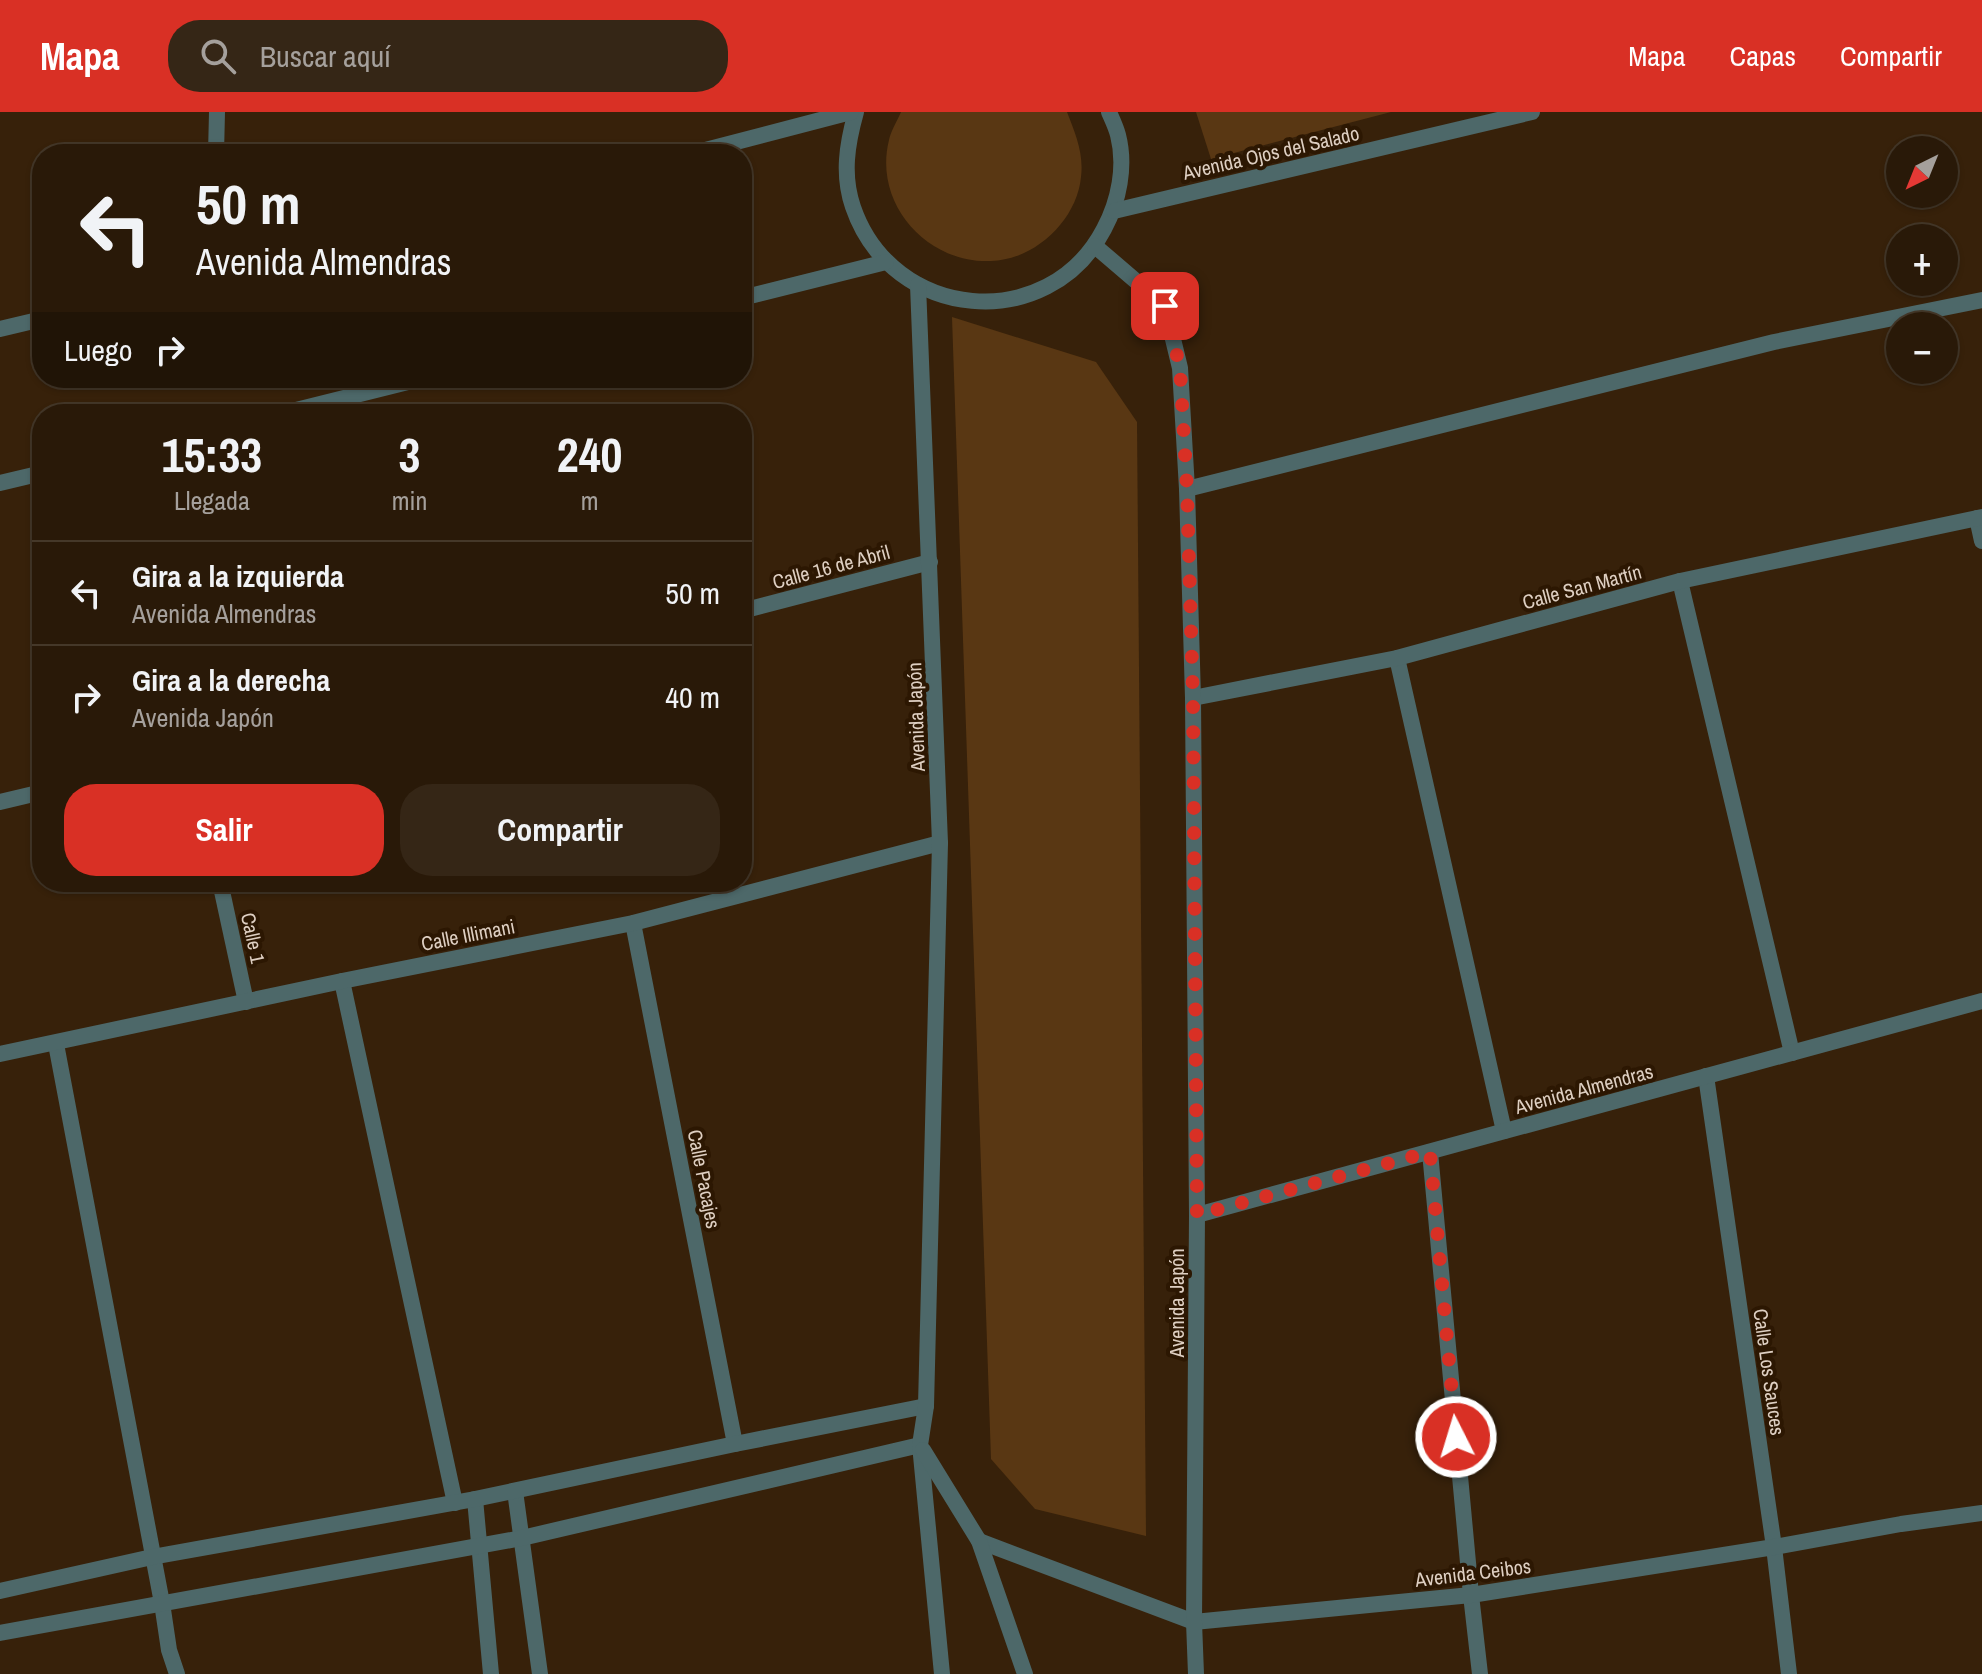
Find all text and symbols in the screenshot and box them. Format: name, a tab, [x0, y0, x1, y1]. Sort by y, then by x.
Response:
search box	[168, 20, 728, 92]
text: Mapa	[40, 31, 120, 82]
icon: search	[196, 34, 240, 78]
text: Buscar aquí	[260, 36, 391, 76]
text: Mapa	[1628, 37, 1686, 75]
text: Capas	[1730, 37, 1796, 75]
text: Compartir	[1840, 37, 1942, 75]
street label: Avenida Ojos del Salado	[1179, 119, 1362, 186]
north arrow	[1886, 136, 1958, 208]
map controls	[1886, 136, 1958, 384]
text: 50 m	[196, 166, 301, 241]
icon: left	[64, 176, 168, 280]
button: +	[1886, 224, 1958, 296]
text: Avenida Almendras	[196, 238, 452, 286]
pin	[1131, 272, 1199, 340]
icon: arrive	[1143, 284, 1187, 328]
button: −	[1886, 312, 1958, 384]
icon: right	[148, 328, 192, 372]
text: Luego	[64, 330, 132, 370]
text: 15:33	[162, 422, 262, 487]
text: 3	[399, 422, 420, 487]
text: 240	[557, 422, 622, 487]
text: Llegada	[174, 483, 250, 518]
text: min	[392, 483, 427, 518]
text: m	[581, 483, 599, 518]
street label: Calle 16 de Abril	[769, 538, 892, 595]
text: Gira a la izquierda	[132, 556, 344, 596]
street label: Calle San Martín	[1519, 558, 1644, 615]
icon: left	[64, 571, 108, 615]
text: 50 m	[665, 573, 720, 613]
text: Avenida Almendras	[132, 596, 317, 631]
text: Gira a la derecha	[132, 660, 330, 700]
street label: Avenida Japón	[900, 662, 931, 773]
icon: right	[64, 675, 108, 719]
text: 40 m	[665, 677, 720, 717]
text: Avenida Japón	[132, 700, 274, 735]
button: Salir	[64, 784, 384, 876]
button: Compartir	[400, 784, 720, 876]
street label: Calle 1	[235, 910, 272, 966]
street label: Calle Illimani	[419, 912, 517, 957]
street label: Avenida Almendras	[1511, 1057, 1656, 1120]
street label: Calle Pacajes	[682, 1127, 727, 1231]
street label: Avenida Japón	[1163, 1248, 1190, 1359]
street label: Calle Los Sauces	[1747, 1307, 1792, 1437]
position arrow	[1414, 1395, 1498, 1479]
street label: Avenida Ceibos	[1413, 1552, 1532, 1593]

